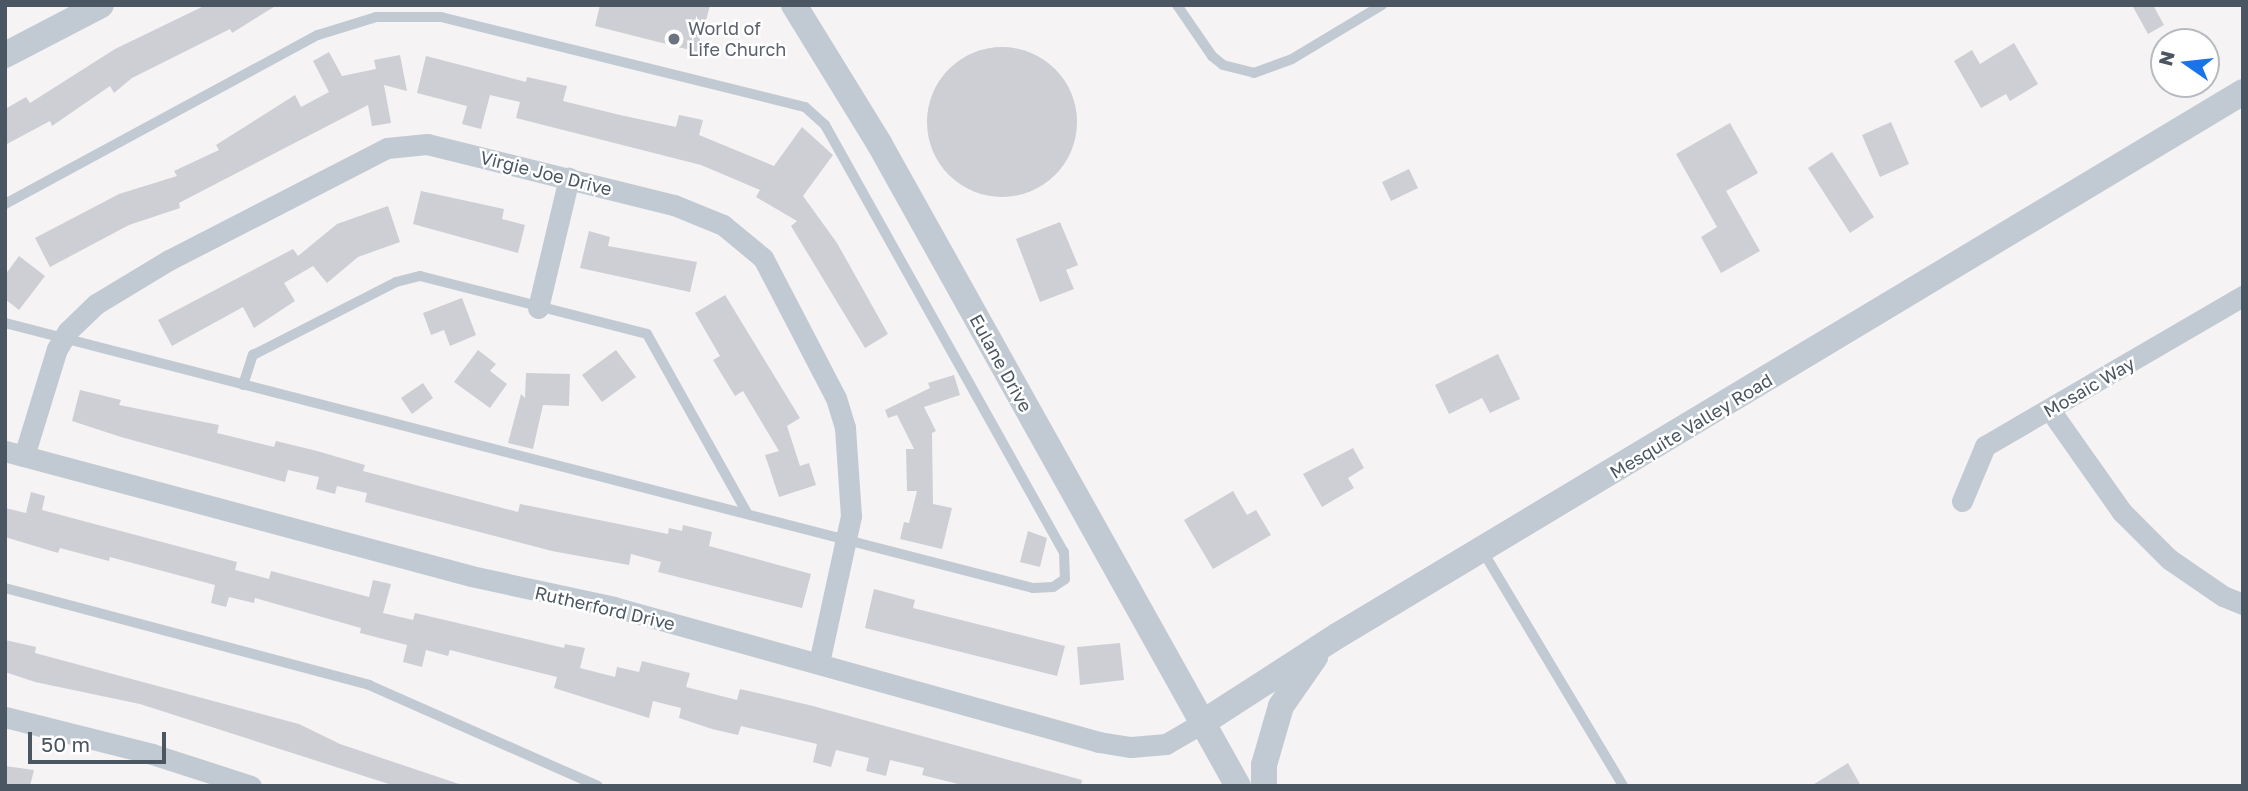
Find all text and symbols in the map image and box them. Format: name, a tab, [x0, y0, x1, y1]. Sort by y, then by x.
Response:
place label: World of Life Church	[688, 18, 786, 60]
north arrow	[2150, 28, 2220, 98]
marker: World of Life Church	[666, 31, 682, 47]
text: N	[2153, 48, 2179, 68]
street label: Virgie Joe Drive	[478, 146, 614, 200]
street label: Eulane Drive	[965, 310, 1037, 416]
street label: Mosaic Way	[2040, 352, 2138, 422]
street label: Mesquite Valley Road	[1606, 369, 1776, 483]
street label: Rutherford Drive	[533, 581, 677, 635]
scale bar	[32, 718, 170, 762]
text: 50 m	[41, 731, 90, 757]

